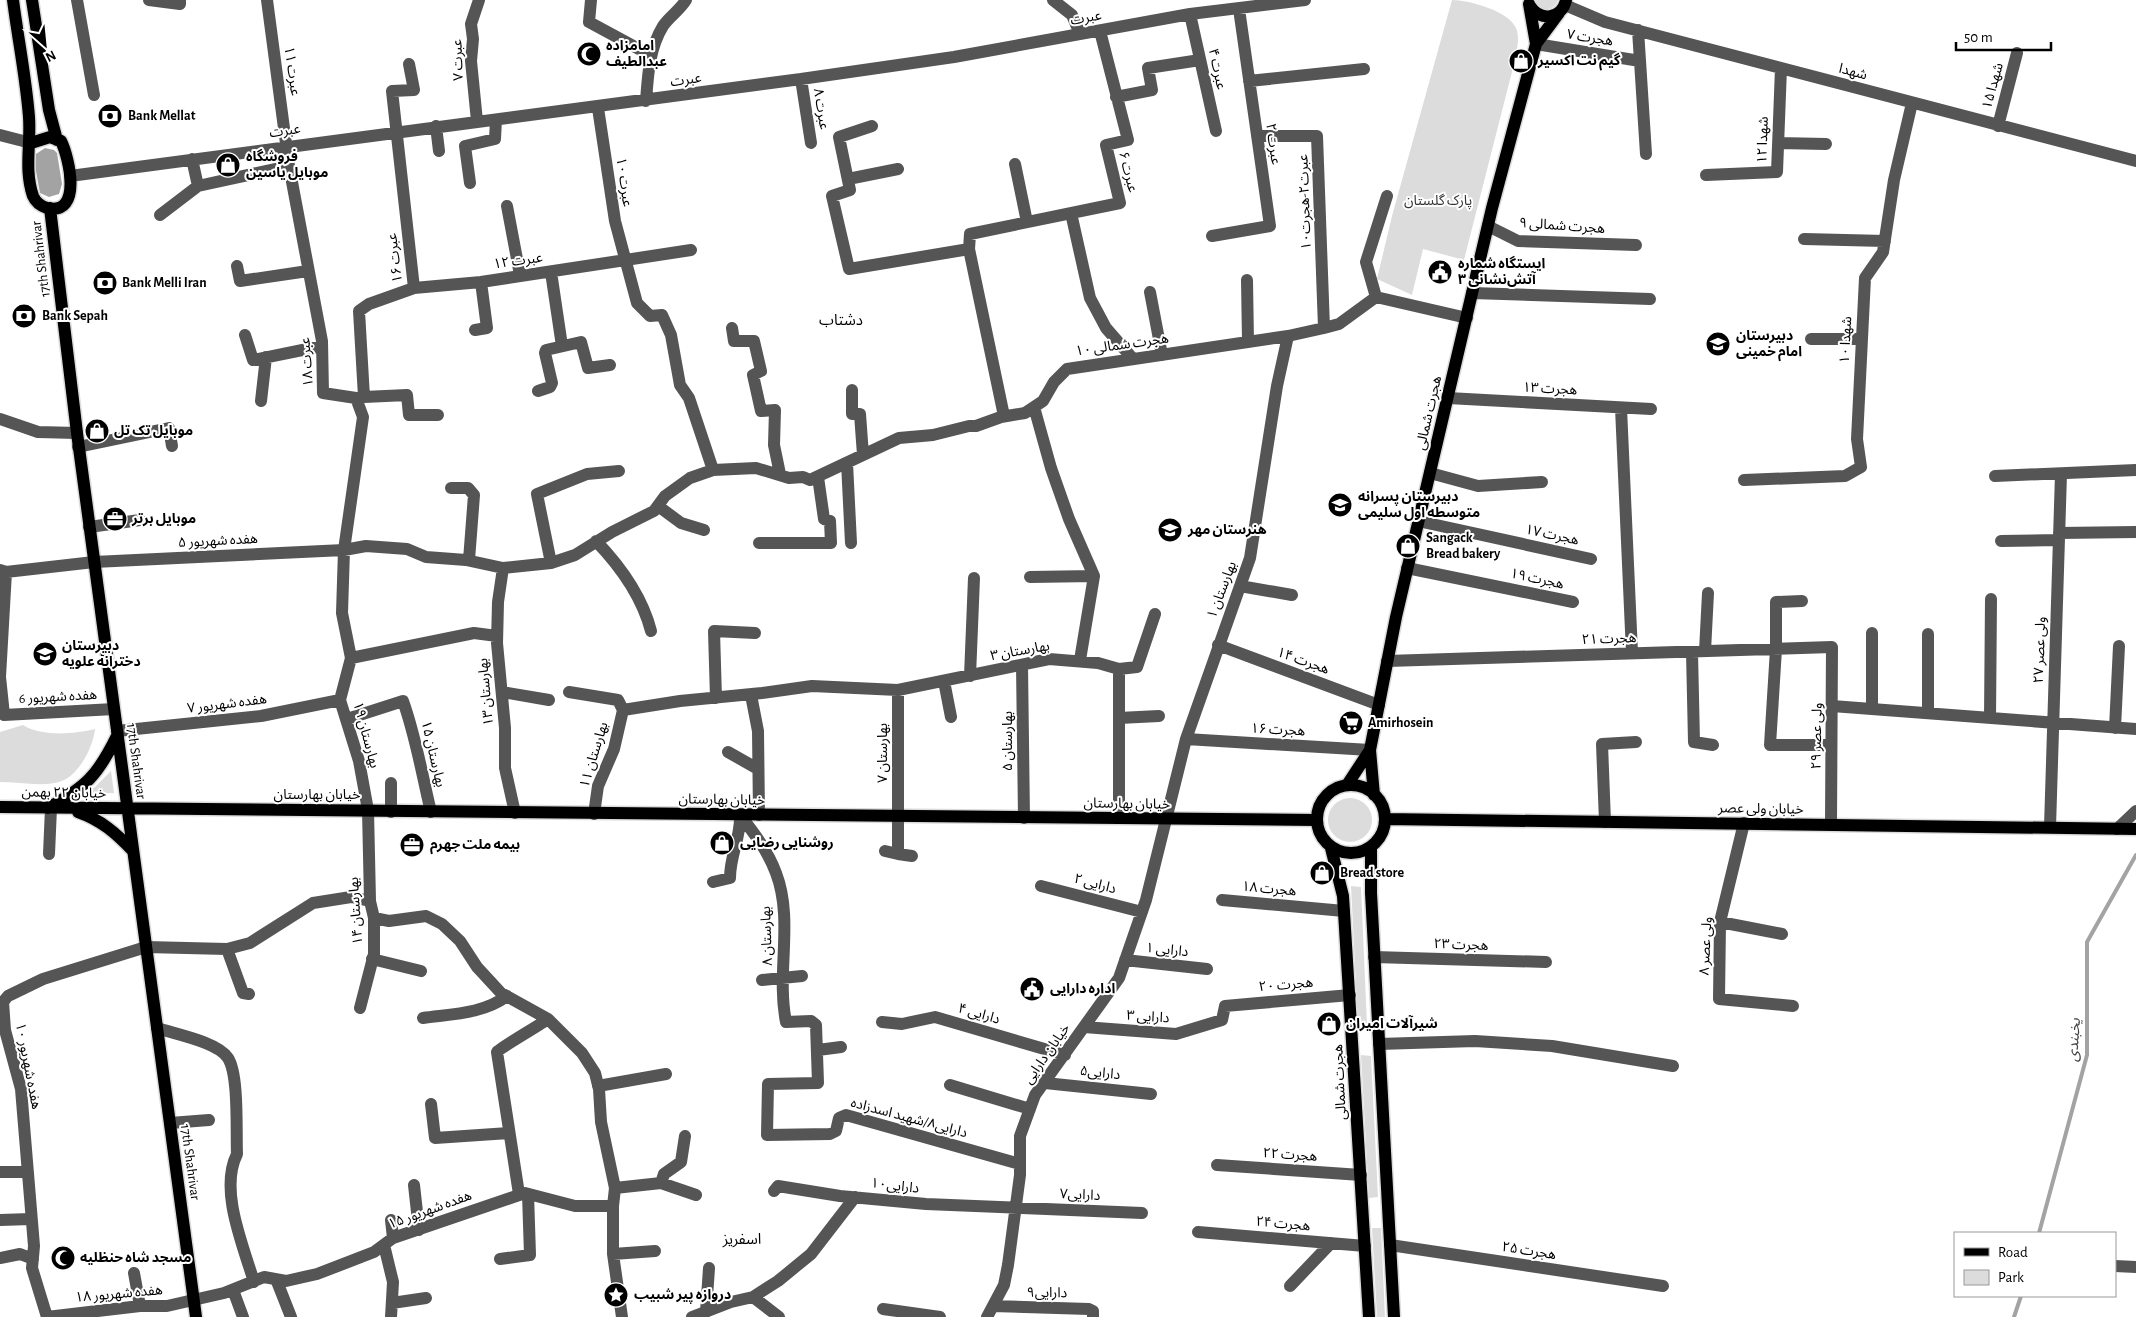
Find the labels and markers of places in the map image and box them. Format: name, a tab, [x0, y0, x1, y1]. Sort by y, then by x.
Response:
place label: امامزاده عبدالطیف	[606, 39, 667, 69]
mosque icon: امامزاده عبدالطیف	[576, 41, 602, 67]
shop icon: گیم نت اکسیر	[1508, 48, 1534, 74]
place label: گیم نت اکسیر	[1537, 52, 1621, 71]
bank icon: Bank Mellat	[97, 103, 123, 129]
place label: Bank Mellat	[128, 109, 196, 123]
place label: فروشگاه موبایل یاسین	[246, 148, 328, 180]
shop icon: فروشگاه موبایل یاسین	[215, 152, 241, 178]
place label: ایستگاه شماره ۳ آتش‌نشانی	[1458, 255, 1546, 287]
public building icon: ایستگاه شماره ۳ آتش‌نشانی	[1427, 259, 1453, 285]
bank icon: Bank Melli Iran	[92, 270, 118, 296]
place label: Bank Melli Iran	[122, 276, 207, 290]
bank icon: Bank Sepah	[11, 303, 37, 329]
place label: Bank Sepah	[42, 309, 108, 323]
place label: دبیرستان امام خمینی	[1736, 329, 1802, 362]
school or university icon: دبیرستان امام خمینی	[1705, 331, 1731, 357]
shop icon: موبایل تک تل	[84, 418, 110, 444]
place label: موبایل تک تل	[114, 424, 193, 438]
place label: دبیرستان پسرانه متوسطه اول سلیمی	[1358, 490, 1480, 521]
school or university icon: دبیرستان پسرانه متوسطه اول سلیمی	[1327, 492, 1353, 518]
office icon: موبایل برتر	[102, 506, 128, 532]
place label: موبایل برتر	[131, 512, 196, 527]
school or university icon: هنرستان مهر	[1157, 517, 1183, 543]
place label: هنرستان مهر	[1187, 523, 1267, 538]
place label: Sangack Bread bakery	[1426, 531, 1501, 561]
shop icon: Sangack Bread bakery	[1395, 533, 1421, 559]
place label: دبیرستان دخترانه علویه	[62, 639, 141, 670]
school or university icon: دبیرستان دخترانه علویه	[32, 641, 58, 667]
supermarket icon: Amirhosein	[1338, 710, 1364, 736]
place label: Amirhosein	[1368, 716, 1433, 730]
shop icon: روشنایی رضایی	[709, 830, 735, 856]
office icon: بیمه ملت جهرم	[399, 832, 425, 858]
place label: روشنایی رضایی	[740, 836, 834, 851]
place label: بیمه ملت جهرم	[430, 838, 520, 855]
shop icon: Bread store	[1309, 860, 1335, 886]
place label: Bread store	[1340, 866, 1404, 880]
public building icon: اداره دارایی	[1019, 976, 1045, 1002]
place label: اداره دارایی	[1050, 982, 1115, 997]
shop icon: شیرآلات امیران	[1316, 1011, 1342, 1037]
place label: شیرآلات امیران	[1346, 1015, 1438, 1032]
mosque icon: مسجد شاه حنظلیه	[50, 1245, 76, 1271]
place label: مسجد شاه حنظلیه	[80, 1251, 191, 1265]
place icon: دروازه پیر شبیب	[603, 1282, 629, 1308]
place label: دروازه پیر شبیب	[634, 1288, 731, 1304]

